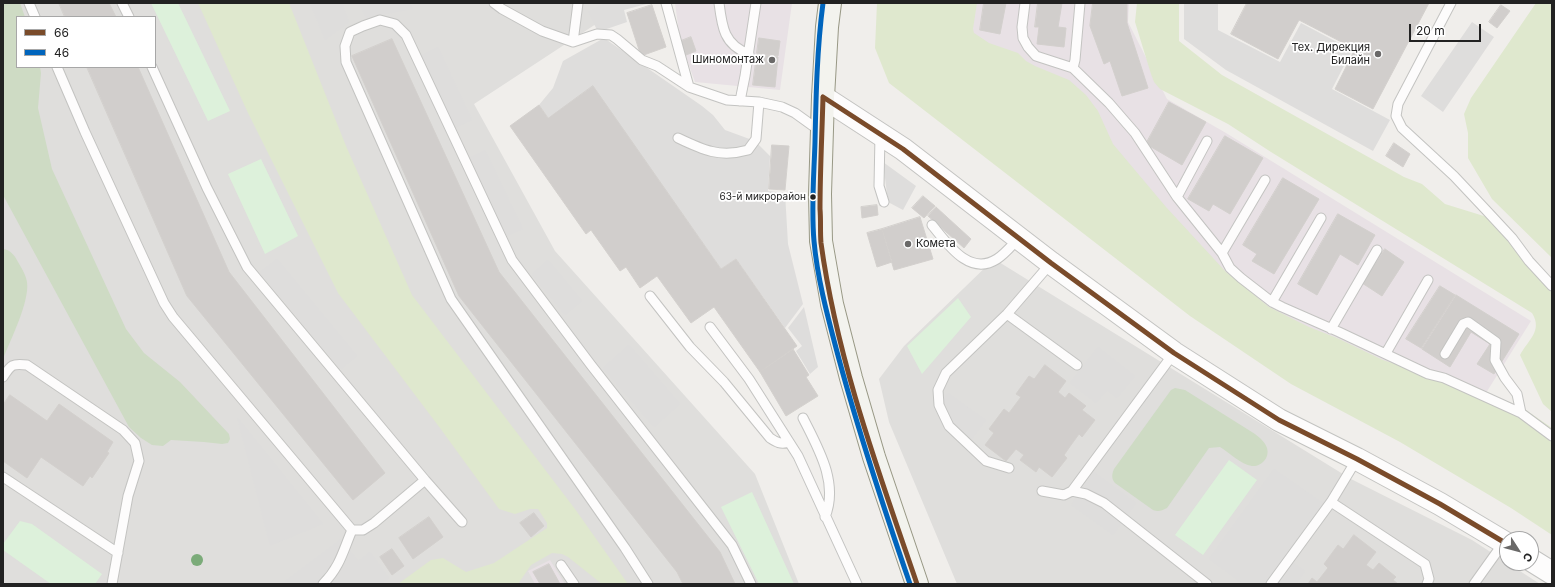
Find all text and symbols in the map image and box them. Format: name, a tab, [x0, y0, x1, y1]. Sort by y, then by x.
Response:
legend	[16, 16, 156, 68]
scale bar	[1411, 16, 1483, 42]
text: 20 m	[1416, 23, 1445, 38]
text: 66	[54, 25, 69, 40]
place label: Тех. Дирекция Билайн	[1292, 41, 1370, 67]
text: 46	[54, 45, 69, 60]
marker: Тех. Дирекция Билайн	[1373, 49, 1383, 59]
place label: Шиномонтаж	[692, 53, 764, 67]
marker: Шиномонтаж	[767, 55, 777, 65]
place label: 63-й микрорайон	[719, 191, 806, 203]
marker: 63-й микрорайон	[808, 192, 818, 202]
place label: Комета	[916, 237, 956, 251]
marker: Комета	[903, 239, 913, 249]
north arrow	[1499, 531, 1539, 571]
text: С	[1520, 550, 1536, 565]

